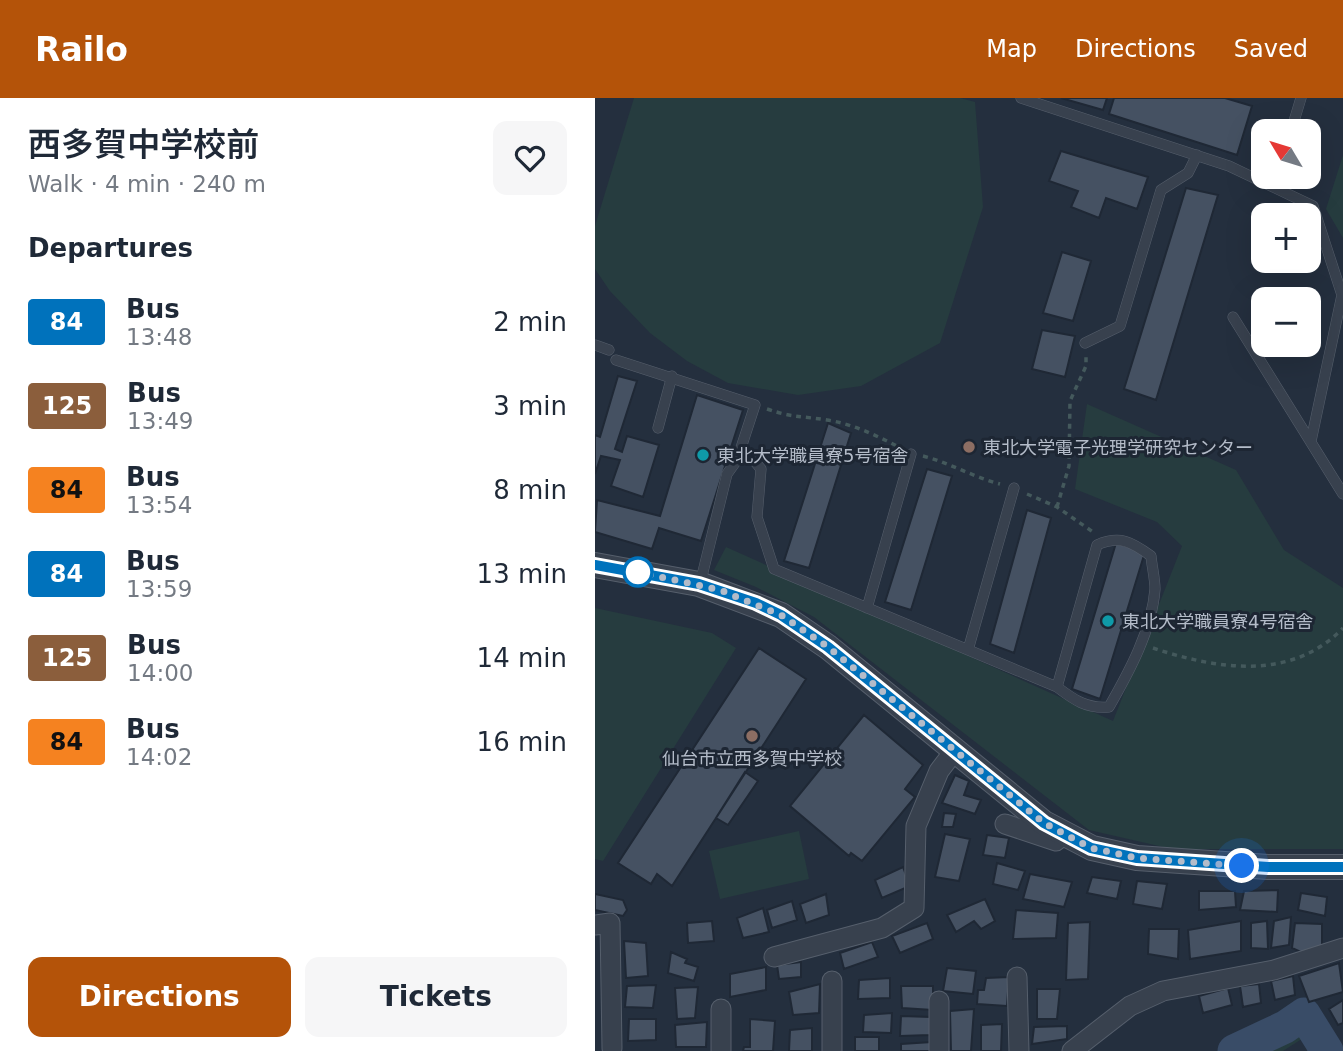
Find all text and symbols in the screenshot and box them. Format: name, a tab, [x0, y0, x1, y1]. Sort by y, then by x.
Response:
text: Railo	[35, 30, 128, 69]
text: Map	[986, 35, 1037, 63]
text: Directions	[1075, 35, 1196, 63]
text: Saved	[1234, 35, 1308, 63]
north arrow	[1251, 119, 1321, 189]
map controls	[1251, 119, 1321, 357]
button: heart	[493, 121, 567, 195]
text: 西多賀中学校前	[28, 125, 259, 164]
text: Walk · 4 min · 240 m	[28, 171, 266, 197]
button: +	[1251, 203, 1321, 273]
text: Departures	[28, 233, 193, 263]
button: −	[1251, 287, 1321, 357]
text: Bus	[126, 294, 180, 324]
text: 2 min	[493, 307, 567, 337]
text: 84	[50, 308, 83, 336]
text: 13:48	[126, 324, 192, 350]
text: Bus	[127, 378, 181, 408]
text: 3 min	[493, 391, 567, 421]
text: 125	[42, 392, 92, 420]
text: 13:49	[127, 408, 193, 434]
place label: 東北大学電子光理学研究センター	[983, 437, 1253, 458]
marker: 東北大学電子光理学研究センター	[961, 439, 977, 455]
place label: 東北大学職員寮5号宿舎	[717, 445, 908, 466]
marker: 東北大学職員寮5号宿舎	[695, 447, 711, 463]
text: Bus	[126, 462, 180, 492]
text: 8 min	[493, 475, 567, 505]
text: 84	[50, 476, 83, 504]
text: 13:54	[126, 492, 192, 518]
text: Bus	[126, 546, 180, 576]
unlabelled marker	[623, 557, 653, 587]
text: 13 min	[477, 559, 567, 589]
text: 84	[50, 560, 83, 588]
text: 13:59	[126, 576, 192, 602]
place label: 東北大学職員寮4号宿舎	[1122, 611, 1313, 632]
marker: 東北大学職員寮4号宿舎	[1100, 613, 1116, 629]
text: Bus	[127, 630, 181, 660]
text: 14 min	[477, 643, 567, 673]
text: 125	[42, 644, 92, 672]
text: 14:00	[127, 660, 193, 686]
text: Bus	[126, 714, 180, 744]
text: 16 min	[477, 727, 567, 757]
text: 84	[50, 728, 83, 756]
marker: 仙台市立西多賀中学校	[744, 728, 760, 744]
text: 14:02	[126, 744, 192, 770]
place label: 仙台市立西多賀中学校	[662, 748, 842, 769]
your location	[1224, 848, 1259, 883]
button: Directions	[28, 957, 291, 1037]
button: Tickets	[305, 957, 567, 1037]

